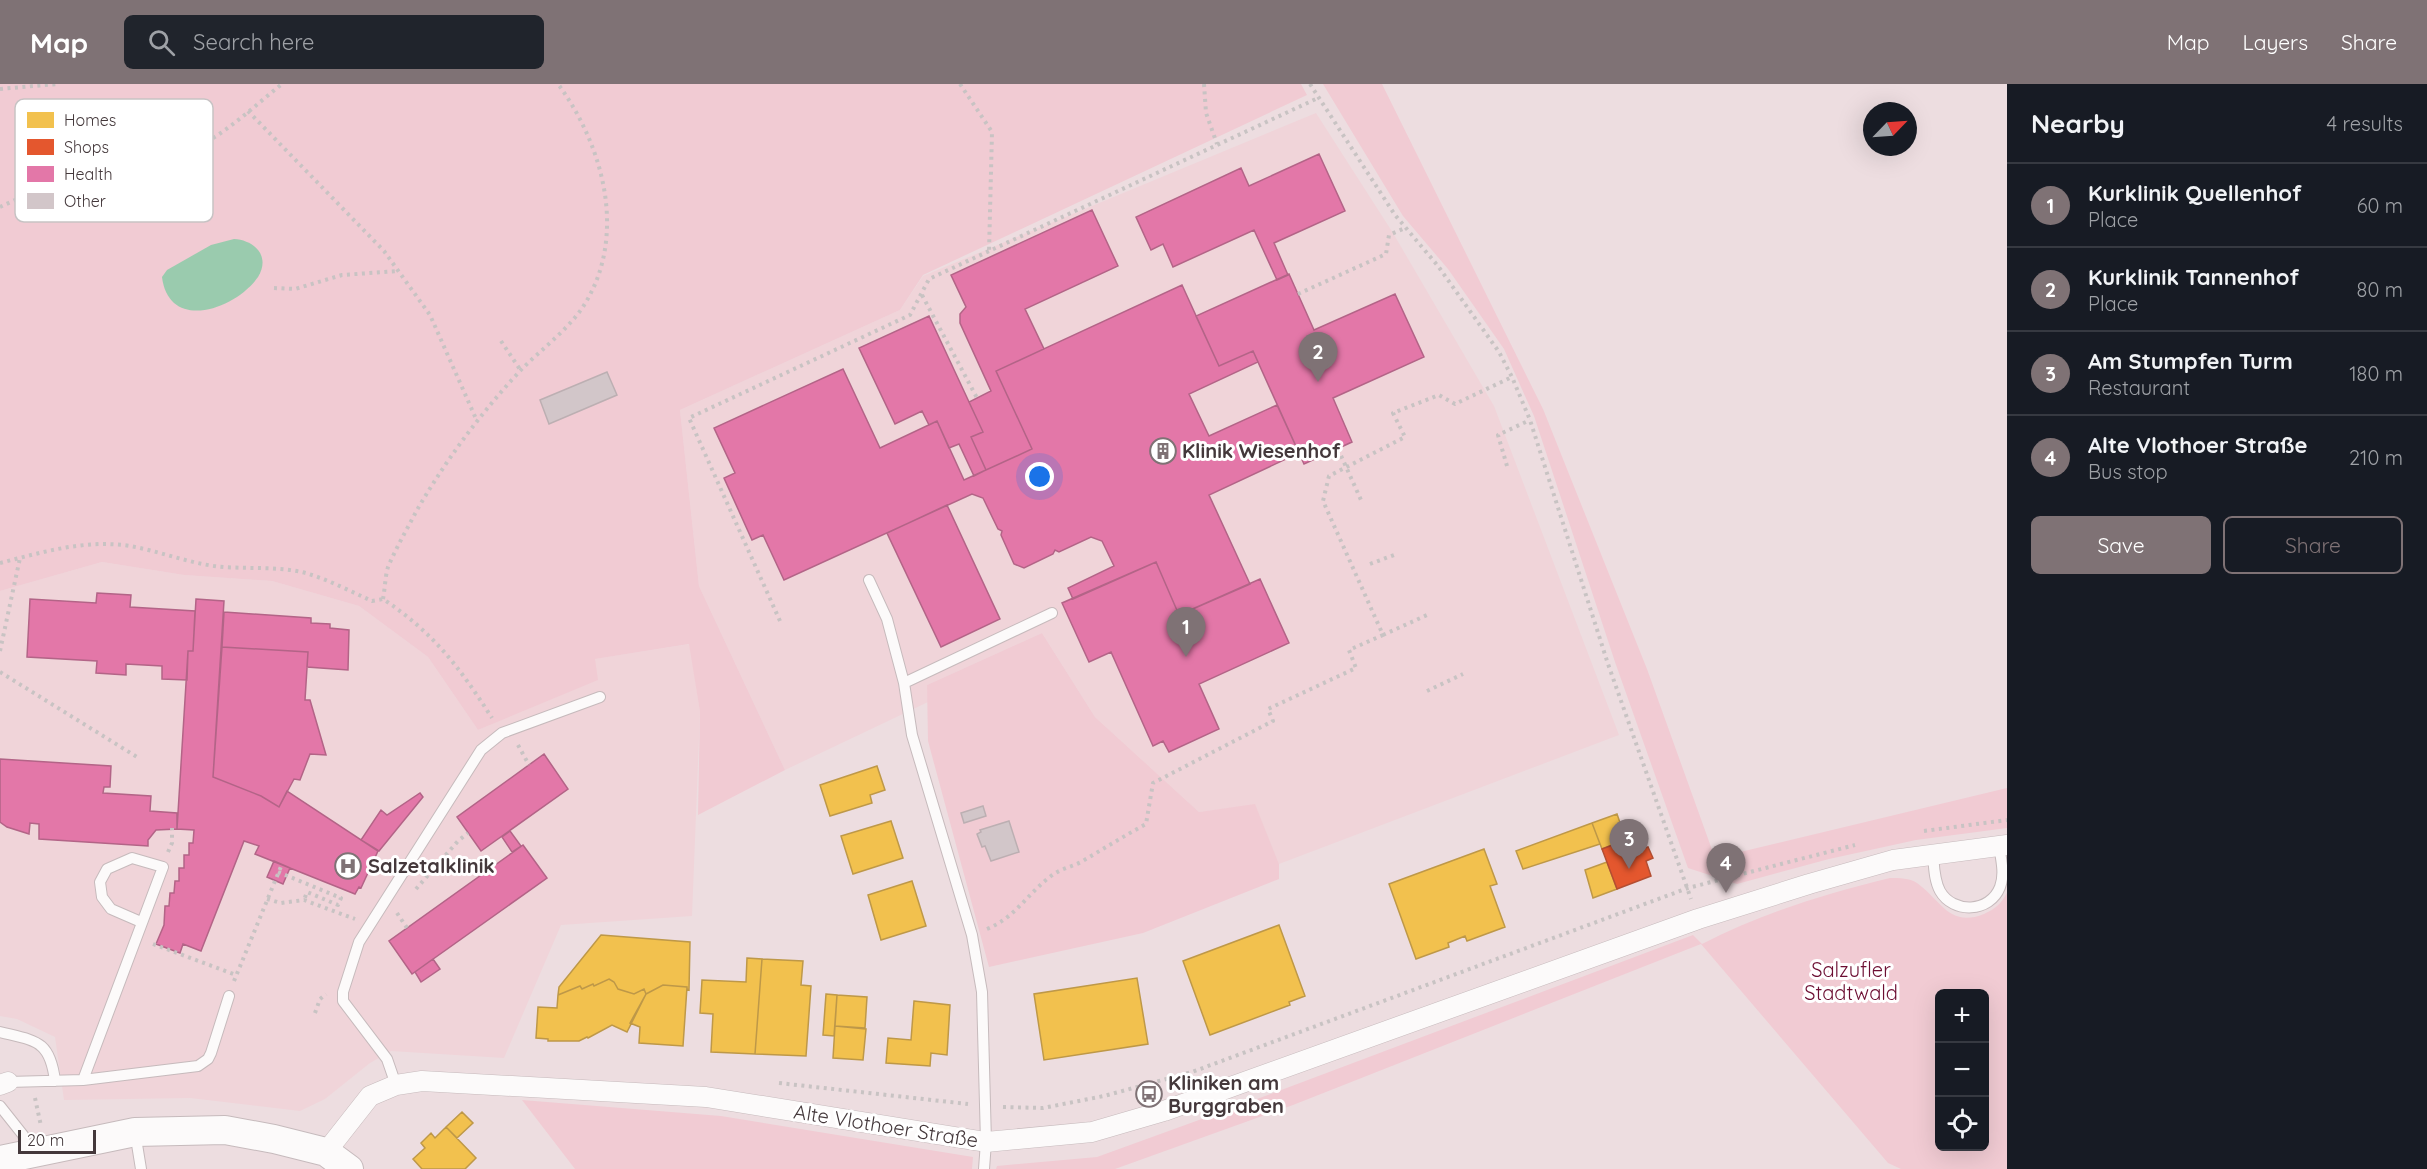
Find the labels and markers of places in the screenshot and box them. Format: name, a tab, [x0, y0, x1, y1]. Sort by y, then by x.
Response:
pin: 2	[1298, 332, 1338, 382]
building icon: Klinik Wiesenhof	[1148, 436, 1178, 466]
place label: Klinik Wiesenhof	[1182, 438, 1341, 463]
pin: 1	[1166, 608, 1206, 657]
pin: 3	[1610, 820, 1648, 869]
pin: 4	[1706, 844, 1746, 893]
hospital icon: Salzetalklinik	[333, 851, 363, 881]
place label: Salzetalklinik	[368, 853, 495, 878]
place label: Kliniken am Burggraben	[1168, 1070, 1284, 1118]
bus stop icon: Kliniken am Burggraben	[1134, 1079, 1164, 1109]

